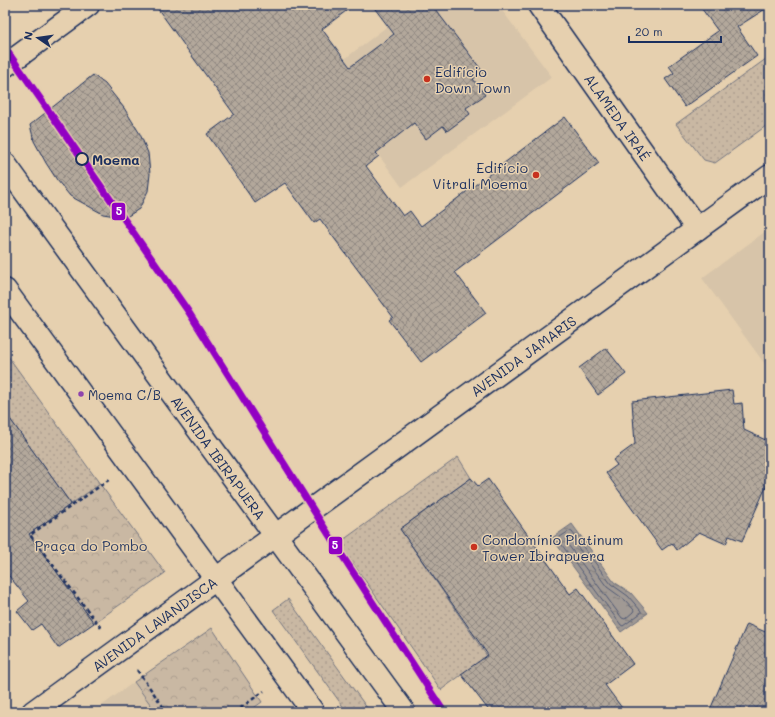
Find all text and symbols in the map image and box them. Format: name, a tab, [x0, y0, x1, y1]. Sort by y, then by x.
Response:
north arrow	[18, 18, 58, 58]
scale bar	[629, 18, 721, 44]
text: 20 m	[635, 23, 663, 39]
text: N	[20, 30, 36, 41]
place label: Edifício Down Town	[435, 62, 511, 97]
street label: ALAMEDA IRAÉ	[581, 70, 655, 164]
marker: Edifício Down Town	[422, 74, 432, 84]
place label: Moema	[92, 150, 140, 169]
marker: Moema	[75, 152, 89, 166]
place label: Edifício Vitrali Moema	[433, 158, 528, 193]
marker: Edifício Vitrali Moema	[531, 170, 541, 180]
line badge: 5	[111, 202, 126, 221]
text: 5	[116, 203, 123, 218]
street label: AVENIDA JAMARIS	[466, 311, 580, 400]
place label: Moema C/B	[88, 386, 161, 403]
marker: Moema C/B	[76, 389, 86, 399]
street label: AVENIDA IBIRAPUERA	[167, 392, 270, 523]
place label: Condomínio Platinum Tower Ibirapuera	[482, 530, 623, 565]
park label: Praça do Pombo	[35, 536, 147, 555]
line badge: 5	[328, 536, 343, 555]
text: 5	[332, 537, 339, 552]
marker: Condomínio Platinum Tower Ibirapuera	[469, 542, 479, 552]
street label: AVENIDA LAVANDISCA	[88, 572, 221, 676]

